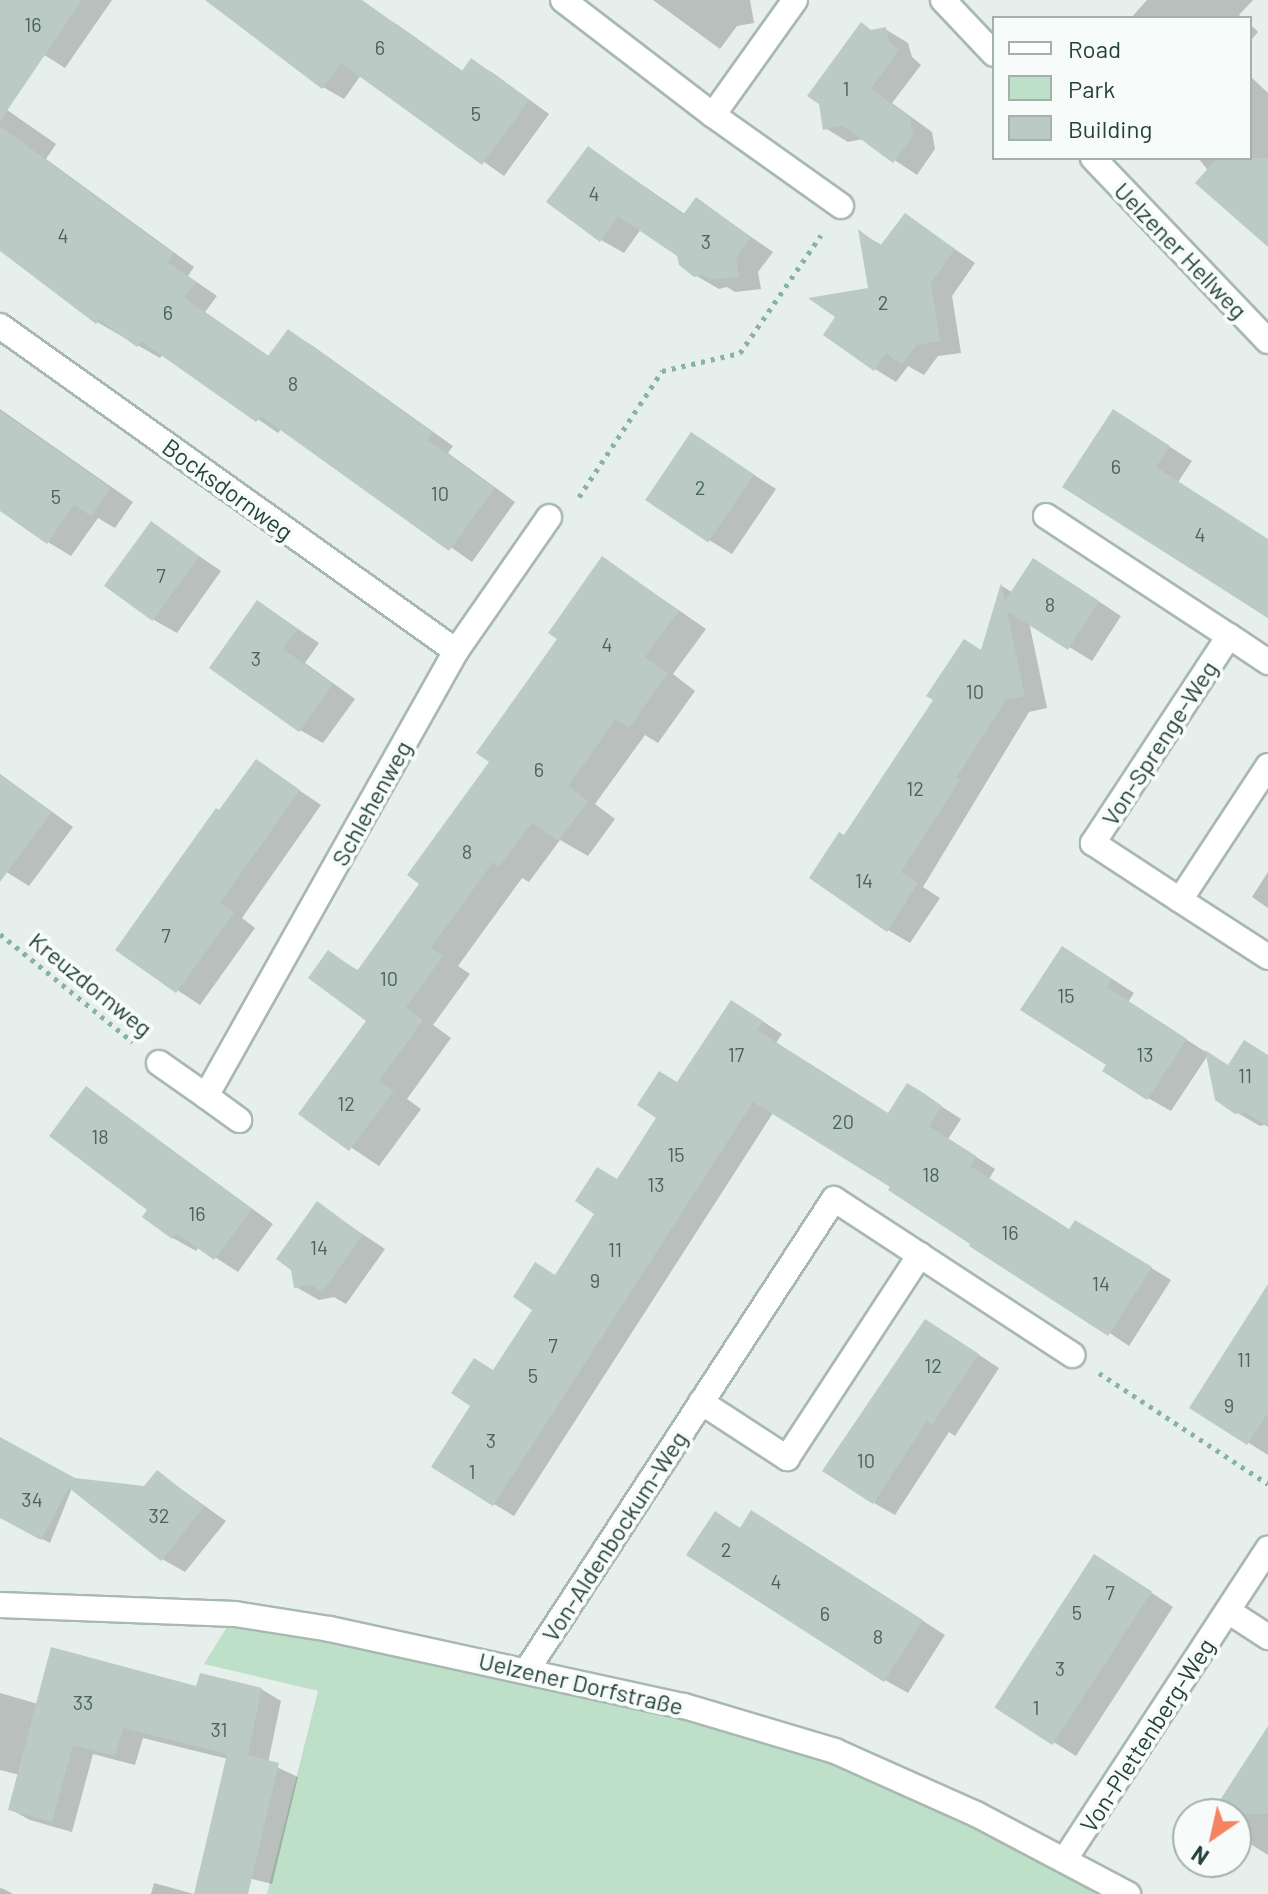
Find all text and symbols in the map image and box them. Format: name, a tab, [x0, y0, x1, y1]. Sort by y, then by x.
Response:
house number: 16	[24, 12, 42, 36]
legend	[992, 16, 1252, 160]
text: Road	[1068, 34, 1121, 63]
house number: 6	[375, 35, 385, 59]
text: Park	[1068, 74, 1115, 103]
house number: 1	[843, 76, 849, 100]
house number: 5	[471, 101, 481, 125]
text: Building	[1068, 114, 1152, 143]
street label: Uelzener Hellweg	[1109, 176, 1253, 324]
house number: 4	[588, 181, 600, 205]
house number: 4	[57, 223, 69, 247]
house number: 3	[701, 229, 711, 253]
house number: 2	[878, 290, 888, 314]
house number: 6	[163, 300, 173, 324]
house number: 8	[288, 371, 298, 395]
street label: Bocksdornweg	[157, 432, 299, 546]
house number: 6	[1111, 454, 1121, 478]
house number: 2	[695, 475, 705, 499]
house number: 10	[431, 481, 449, 505]
house number: 5	[51, 484, 61, 508]
house number: 4	[1194, 522, 1206, 546]
house number: 7	[156, 563, 166, 587]
house number: 8	[1045, 592, 1055, 616]
house number: 4	[601, 632, 613, 656]
house number: 3	[251, 646, 261, 670]
street label: Von-Sprenge-Weg	[1095, 655, 1223, 831]
house number: 10	[966, 679, 984, 703]
street label: Schlehenweg	[325, 735, 417, 871]
house number: 6	[534, 757, 544, 781]
house number: 12	[906, 776, 924, 800]
house number: 8	[462, 839, 472, 863]
house number: 14	[855, 868, 873, 892]
house number: 7	[161, 923, 171, 947]
street label: Kreuzdornweg	[24, 926, 158, 1042]
house number: 10	[380, 966, 398, 990]
house number: 15	[1057, 983, 1075, 1007]
house number: 17	[728, 1042, 744, 1066]
house number: 13	[1136, 1042, 1154, 1066]
house number: 11	[1238, 1063, 1252, 1087]
house number: 12	[337, 1091, 355, 1115]
house number: 20	[832, 1109, 854, 1133]
house number: 18	[91, 1124, 109, 1148]
house number: 15	[667, 1142, 685, 1166]
house number: 18	[922, 1162, 940, 1186]
house number: 13	[647, 1172, 665, 1196]
house number: 16	[188, 1201, 206, 1225]
house number: 16	[1001, 1220, 1019, 1244]
house number: 14	[310, 1235, 328, 1259]
house number: 11	[608, 1237, 622, 1261]
house number: 9	[590, 1268, 600, 1292]
house number: 14	[1092, 1271, 1110, 1295]
house number: 7	[548, 1333, 558, 1357]
house number: 11	[1237, 1347, 1251, 1371]
house number: 12	[924, 1353, 942, 1377]
house number: 5	[528, 1363, 538, 1387]
house number: 9	[1224, 1393, 1234, 1417]
street label: Von-Aldenbockum-Weg	[535, 1425, 693, 1647]
house number: 3	[486, 1428, 496, 1452]
house number: 10	[857, 1448, 875, 1472]
house number: 1	[469, 1459, 475, 1483]
house number: 34	[21, 1487, 43, 1511]
house number: 32	[148, 1503, 170, 1527]
house number: 2	[721, 1537, 731, 1561]
house number: 4	[770, 1569, 782, 1593]
house number: 7	[1105, 1580, 1115, 1604]
house number: 5	[1072, 1600, 1082, 1624]
house number: 6	[820, 1601, 830, 1625]
house number: 8	[873, 1624, 883, 1648]
street label: Von-Plettenberg-Weg	[1074, 1633, 1220, 1837]
street label: Uelzener Dorfstraße	[476, 1645, 686, 1721]
house number: 3	[1055, 1656, 1065, 1680]
house number: 33	[73, 1690, 93, 1714]
house number: 1	[1033, 1695, 1039, 1719]
house number: 31	[210, 1717, 228, 1741]
north arrow	[1172, 1798, 1252, 1878]
text: N	[1186, 1841, 1213, 1871]

